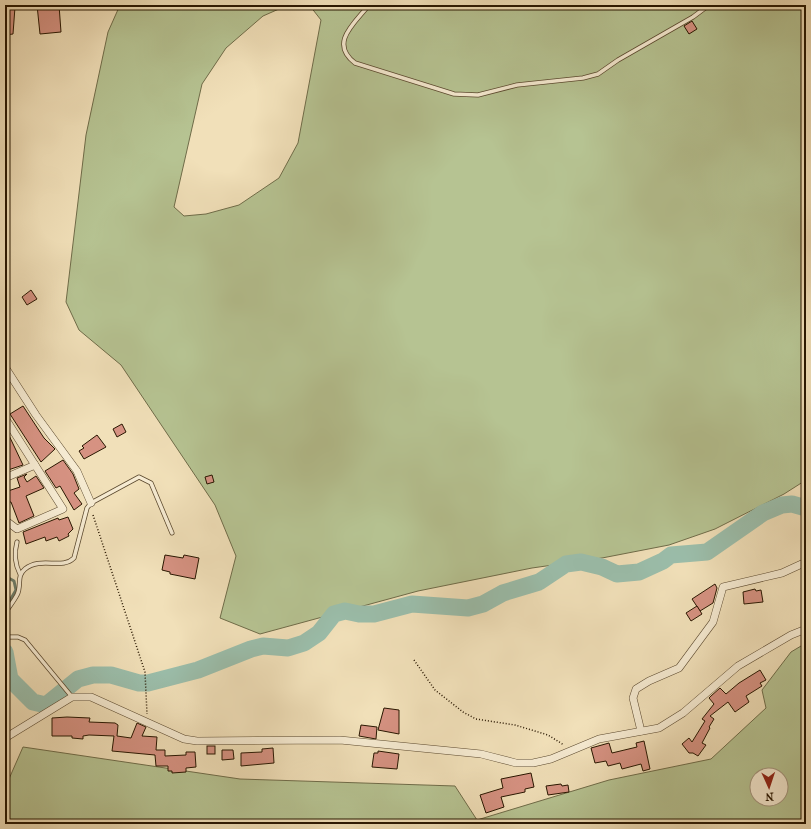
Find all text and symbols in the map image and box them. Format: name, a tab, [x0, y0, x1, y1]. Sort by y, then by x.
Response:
north arrow	[749, 767, 789, 807]
text: N	[764, 790, 774, 803]

